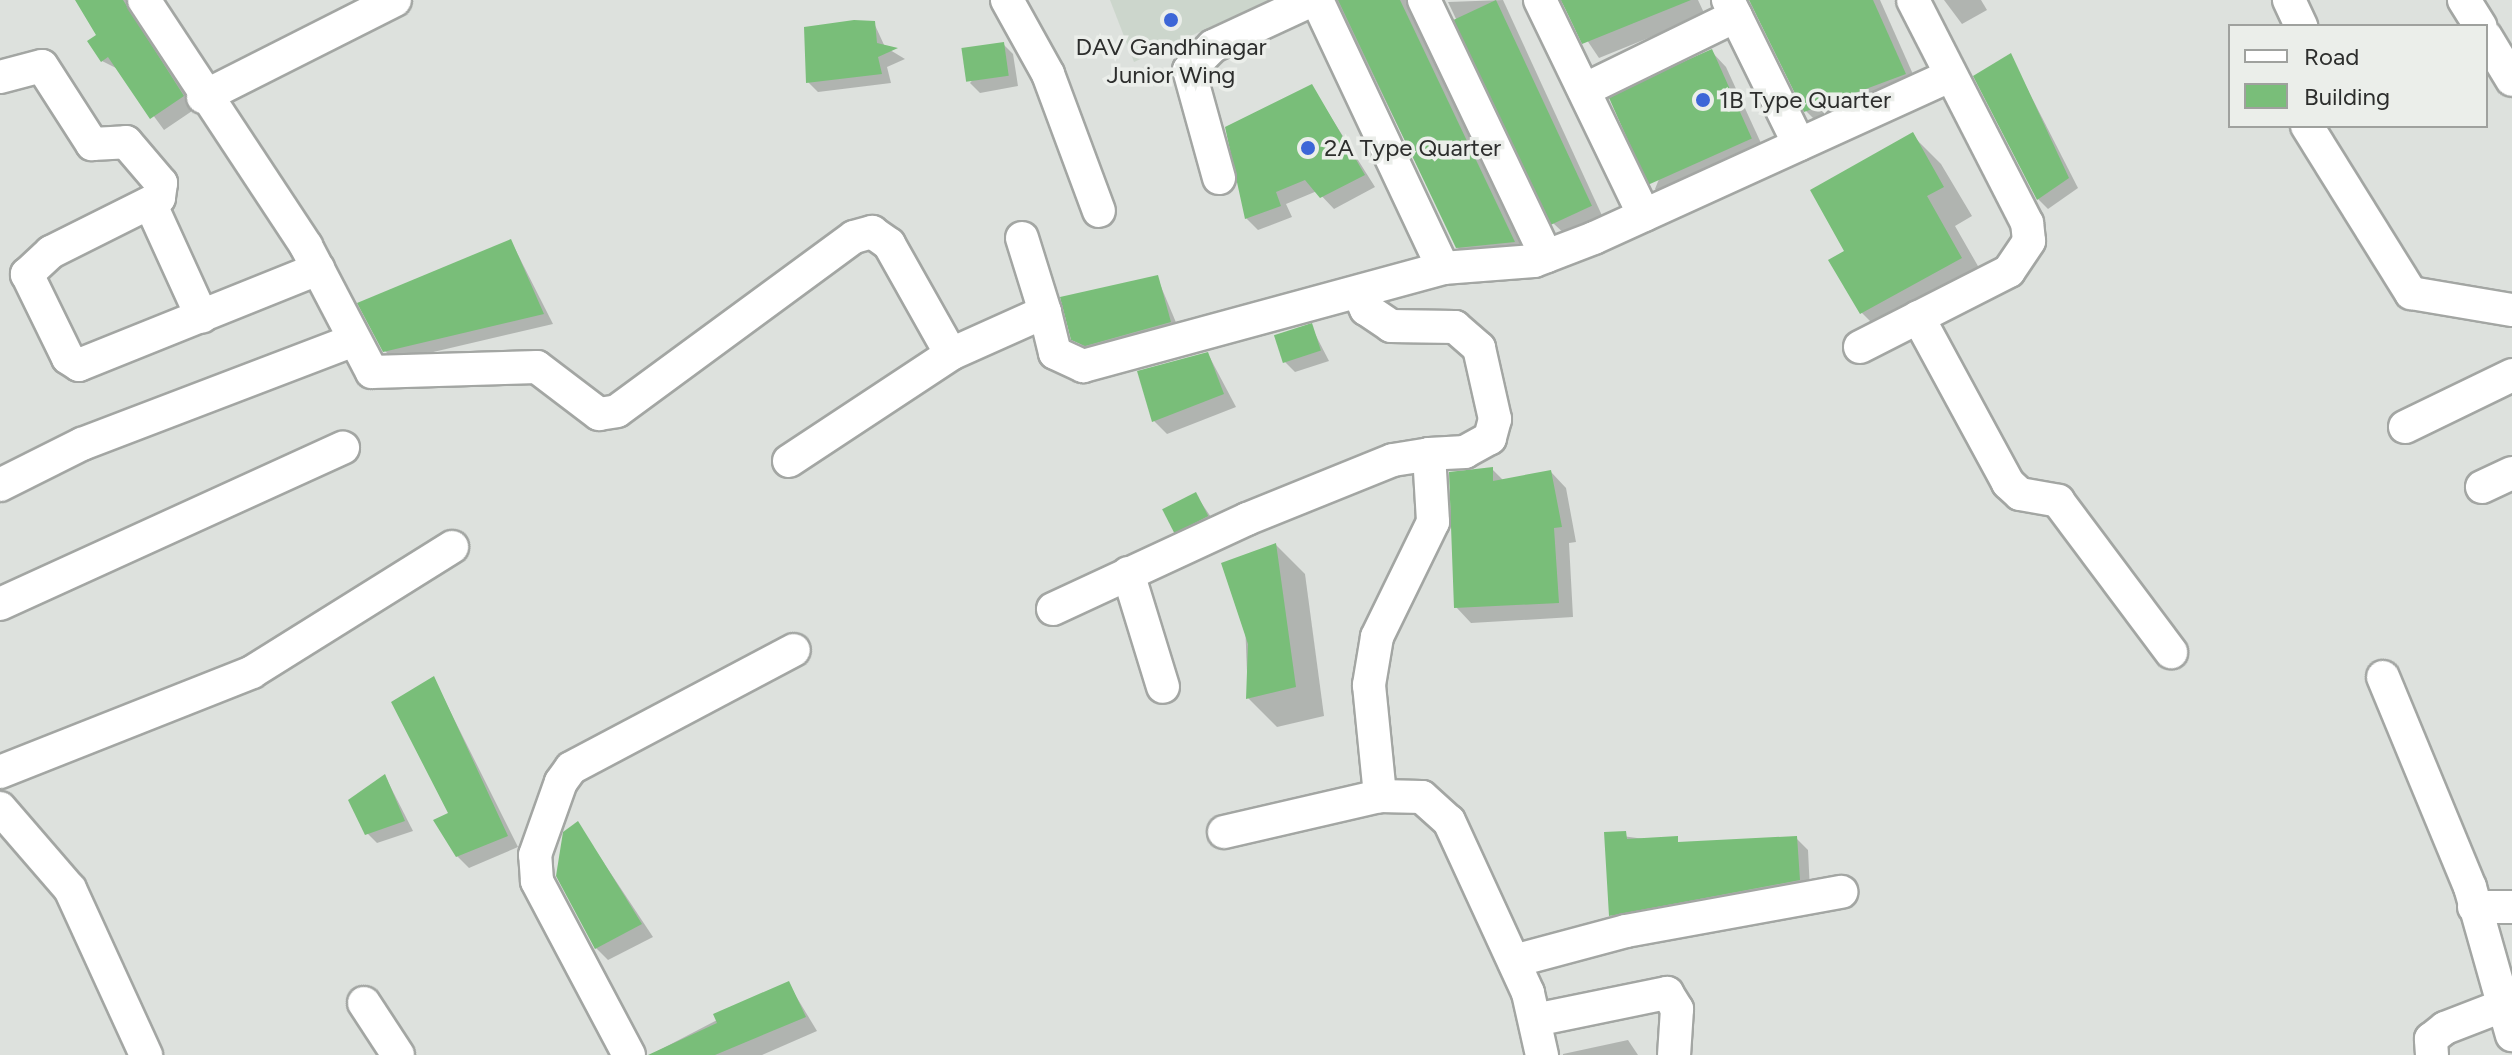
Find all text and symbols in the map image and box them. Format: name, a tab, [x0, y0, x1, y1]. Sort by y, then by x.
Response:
marker: DAV Gandhinagar Junior Wing	[1162, 11, 1180, 29]
legend	[2228, 24, 2488, 128]
place label: DAV Gandhinagar Junior Wing	[1075, 33, 1267, 89]
text: Road	[2304, 42, 2359, 71]
text: Building	[2304, 82, 2390, 111]
place label: 1B Type Quarter	[1719, 86, 1891, 114]
marker: 1B Type Quarter	[1694, 91, 1712, 109]
place label: 2A Type Quarter	[1324, 134, 1501, 162]
marker: 2A Type Quarter	[1299, 139, 1317, 157]

